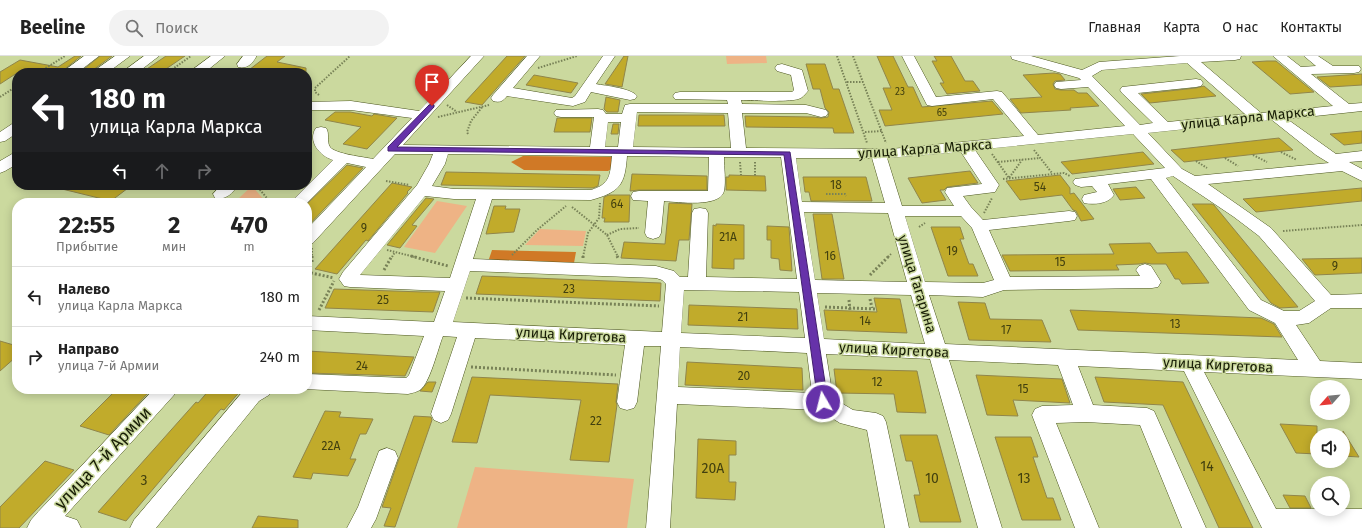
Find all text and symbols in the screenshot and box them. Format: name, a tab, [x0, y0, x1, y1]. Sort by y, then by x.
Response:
search box	[109, 10, 389, 46]
text: Beeline	[20, 16, 85, 39]
icon: search	[123, 17, 145, 39]
text: Поиск	[155, 19, 198, 37]
text: Главная	[1088, 19, 1141, 36]
text: Карта	[1163, 19, 1200, 36]
text: О нас	[1222, 19, 1258, 36]
text: Контакты	[1280, 19, 1342, 36]
pin	[415, 65, 449, 106]
icon: arrive	[421, 71, 443, 93]
text: 180 m	[90, 82, 166, 115]
icon: left	[24, 84, 76, 136]
house number: 23	[895, 86, 905, 98]
street label: улица Карла Маркса	[1180, 103, 1316, 133]
house number: 65	[937, 107, 947, 119]
text: улица Карла Маркса	[90, 116, 263, 138]
street label: улица Карла Маркса	[857, 136, 993, 162]
icon: left	[109, 160, 131, 182]
icon: ahead	[151, 160, 173, 182]
icon: right	[193, 160, 215, 182]
house number: 18	[830, 178, 842, 192]
house number: 54	[1034, 180, 1047, 194]
house number: 64	[611, 197, 624, 211]
text: 22:55	[59, 211, 115, 239]
text: 2	[168, 211, 180, 239]
text: 470	[230, 211, 268, 239]
house number: 9	[361, 221, 367, 235]
house number: 21А	[719, 230, 737, 244]
street label: улица Гагарина	[894, 233, 940, 335]
text: Прибытие	[56, 239, 118, 254]
text: мин	[162, 239, 186, 254]
text: m	[244, 239, 255, 254]
house number: 19	[946, 244, 958, 258]
house number: 16	[824, 249, 836, 263]
house number: 15	[1054, 255, 1066, 269]
house number: 9	[1332, 259, 1338, 273]
text: Налево	[58, 280, 110, 298]
house number: 23	[563, 282, 575, 296]
icon: left	[24, 286, 46, 308]
text: 180 m	[260, 288, 300, 306]
house number: 25	[377, 293, 389, 307]
text: улица Карла Маркса	[58, 298, 183, 313]
house number: 21	[738, 310, 748, 324]
house number: 14	[859, 314, 871, 328]
house number: 13	[1169, 317, 1181, 331]
house number: 17	[1001, 323, 1011, 337]
street label: улица Киргетова	[516, 324, 626, 346]
street label: улица Киргетова	[839, 339, 949, 361]
text: Направо	[58, 340, 119, 358]
icon: right	[24, 346, 46, 368]
text: 240 m	[260, 348, 300, 366]
street label: улица Киргетова	[1163, 354, 1273, 376]
text: улица 7-й Армии	[58, 358, 159, 373]
house number: 24	[356, 359, 369, 373]
house number: 20	[738, 369, 751, 383]
house number: 12	[871, 375, 883, 389]
north arrow	[1310, 380, 1350, 420]
map controls	[1310, 380, 1350, 516]
position arrow	[802, 381, 844, 423]
house number: 15	[1017, 382, 1029, 396]
street label: улица 7-й Армии	[50, 402, 156, 514]
house number: 22	[590, 414, 602, 428]
button: sound	[1310, 428, 1350, 468]
house number: 22А	[322, 439, 340, 453]
house number: 14	[1200, 458, 1214, 475]
house number: 20А	[702, 460, 724, 477]
house number: 10	[925, 470, 939, 487]
house number: 13	[1017, 470, 1031, 487]
house number: 3	[141, 472, 148, 489]
button: search	[1310, 476, 1350, 516]

